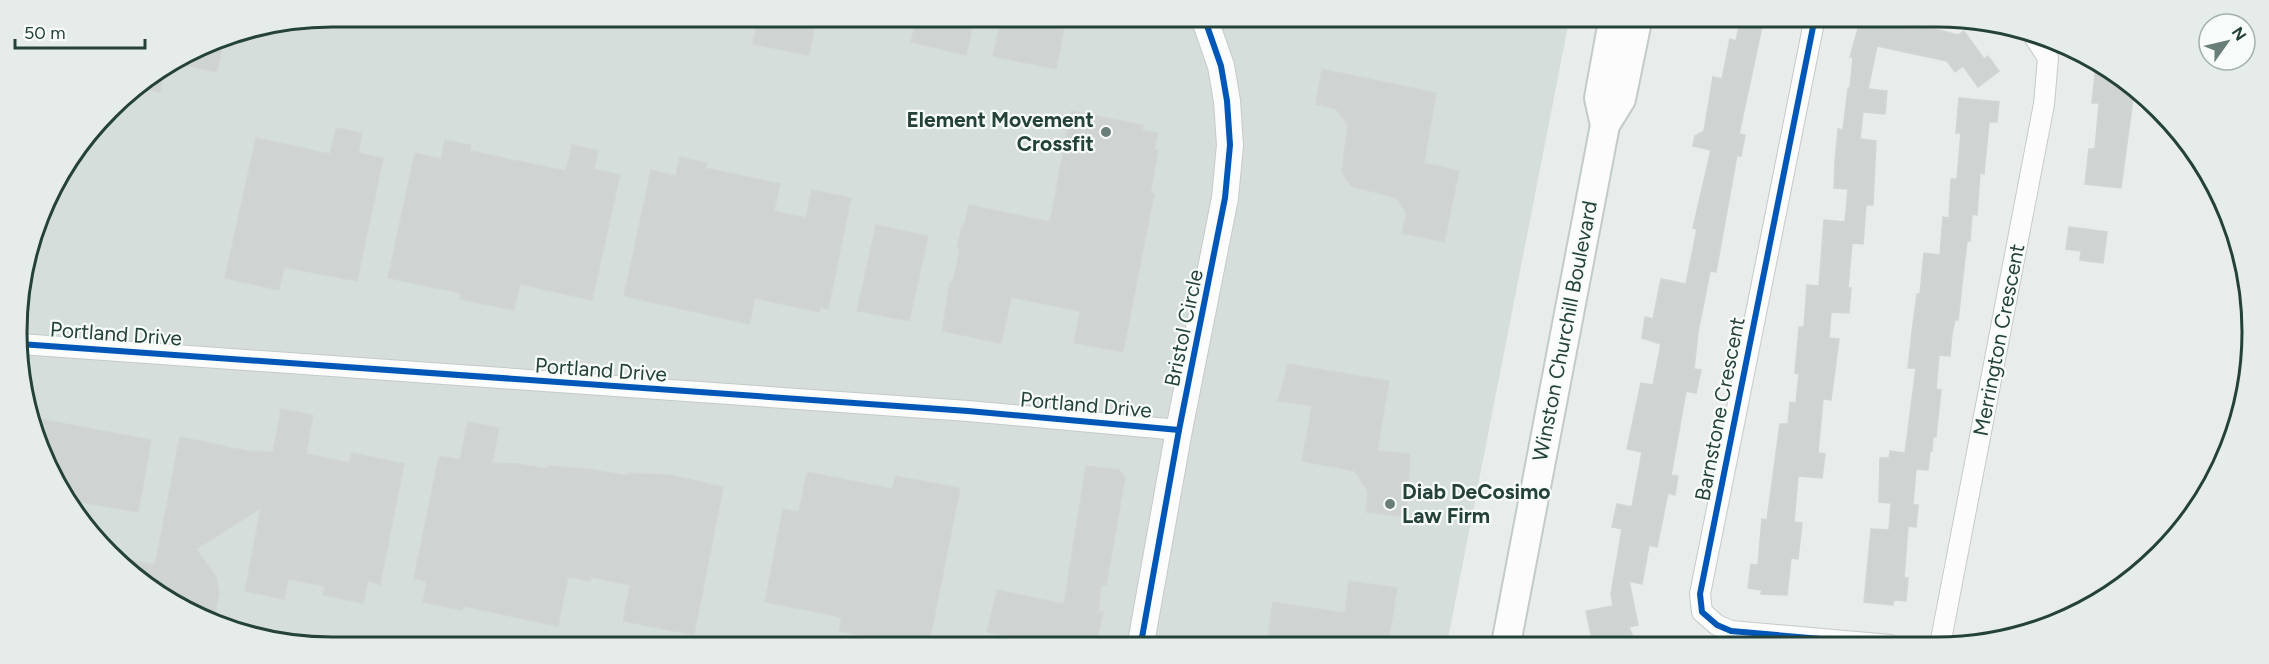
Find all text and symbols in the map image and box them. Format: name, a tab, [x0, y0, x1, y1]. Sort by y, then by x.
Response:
scale bar	[15, 12, 146, 50]
north arrow	[2197, 12, 2257, 72]
text: 50 m	[24, 22, 66, 44]
text: N	[2228, 23, 2250, 44]
place label: Element Movement Crossfit	[906, 107, 1094, 156]
marker: Element Movement Crossfit	[1099, 125, 1113, 139]
street label: Winston Churchill Boulevard	[1527, 199, 1602, 463]
street label: Merrington Crescent	[1968, 242, 2029, 438]
street label: Bristol Circle	[1159, 267, 1208, 389]
street label: Barnstone Crescent	[1689, 315, 1750, 503]
street label: Portland Drive	[49, 316, 183, 351]
street label: Portland Drive	[534, 352, 668, 387]
street label: Portland Drive	[1019, 386, 1153, 423]
place label: Diab DeCosimo Law Firm	[1402, 479, 1550, 528]
marker: Diab DeCosimo Law Firm	[1383, 497, 1397, 511]

